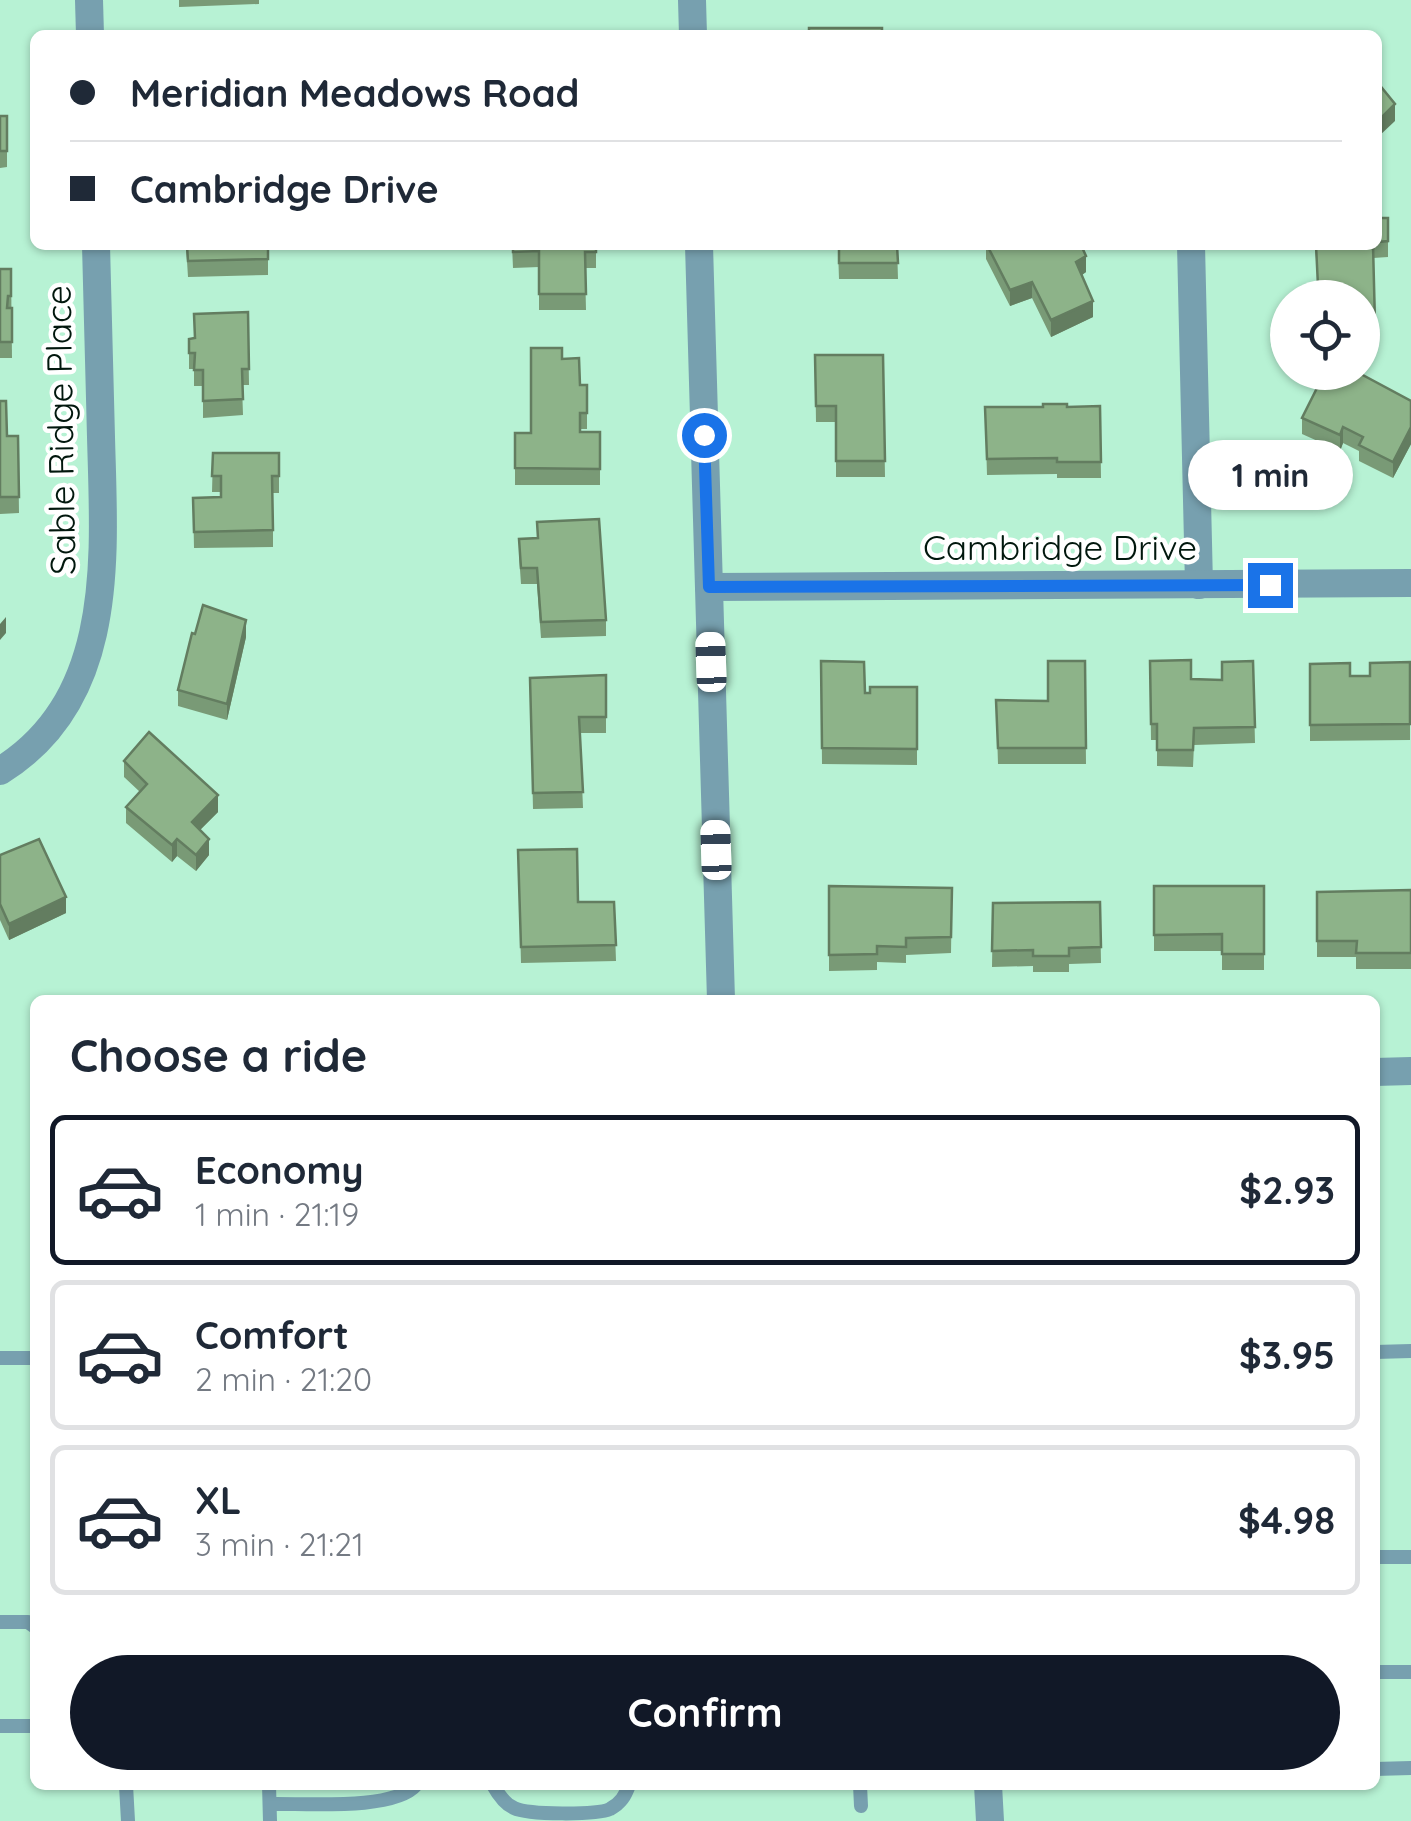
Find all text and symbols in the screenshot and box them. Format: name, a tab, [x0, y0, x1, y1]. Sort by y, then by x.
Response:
text: Meridian Meadows Road	[130, 69, 579, 117]
text: Cambridge Drive	[130, 165, 439, 213]
map controls	[1270, 280, 1380, 390]
button: locate	[1270, 280, 1380, 390]
street label: Sable Ridge Place	[35, 285, 85, 575]
route start	[682, 413, 727, 458]
callout: 1 min	[1188, 440, 1352, 510]
text: 1 min	[1232, 455, 1309, 495]
street label: Cambridge Drive	[923, 525, 1197, 569]
route end	[1248, 563, 1293, 608]
car	[695, 631, 727, 693]
car	[700, 819, 732, 881]
text: Choose a ride	[70, 1027, 367, 1083]
icon: car	[75, 1145, 165, 1235]
text: Economy	[195, 1146, 364, 1194]
text: $2.93	[1239, 1166, 1335, 1214]
text: 1 min · 21:19	[195, 1194, 359, 1234]
icon: car	[75, 1310, 165, 1400]
text: Comfort	[195, 1311, 349, 1359]
text: $3.95	[1239, 1331, 1335, 1379]
text: 2 min · 21:20	[195, 1359, 372, 1399]
icon: car	[75, 1475, 165, 1565]
text: XL	[195, 1476, 241, 1524]
text: $4.98	[1238, 1496, 1335, 1544]
text: 3 min · 21:21	[195, 1524, 364, 1564]
button: Confirm	[70, 1655, 1340, 1770]

